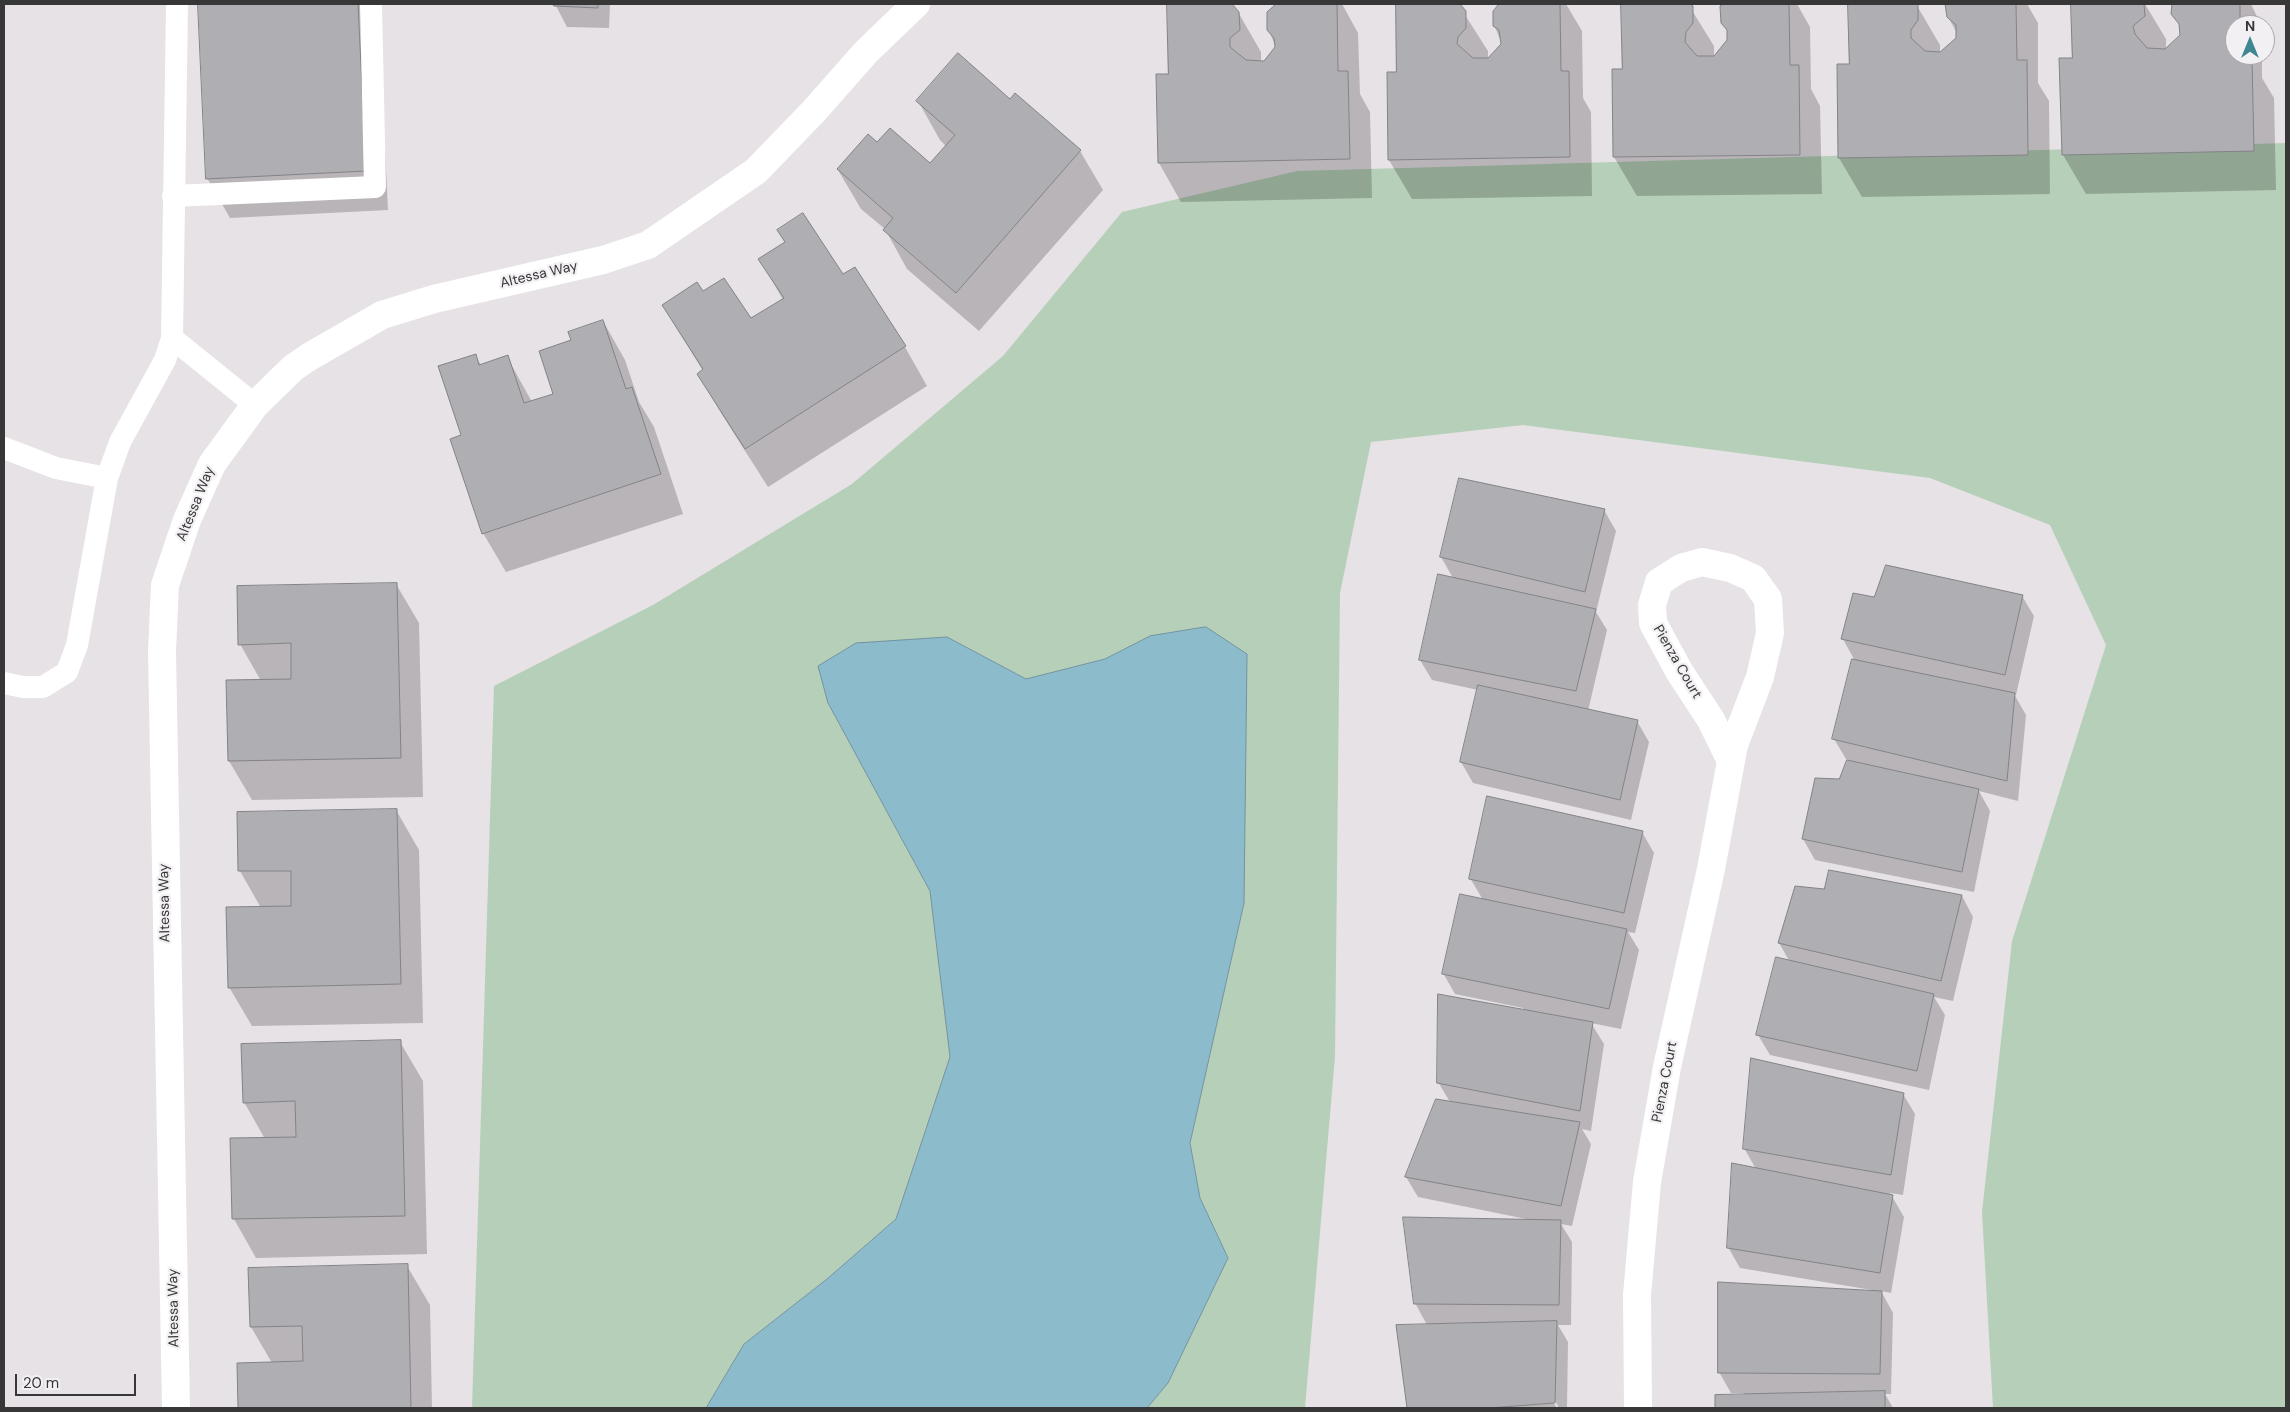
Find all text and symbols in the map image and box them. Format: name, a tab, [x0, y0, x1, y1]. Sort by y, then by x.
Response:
north arrow	[2225, 15, 2275, 65]
text: N	[2245, 17, 2255, 35]
street label: Altessa Way	[499, 258, 579, 292]
street label: Altessa Way	[173, 464, 219, 544]
street label: Pienza Court	[1649, 622, 1705, 702]
street label: Altessa Way	[156, 863, 174, 943]
street label: Pienza Court	[1649, 1040, 1681, 1124]
street label: Altessa Way	[165, 1268, 183, 1348]
scale bar	[18, 1364, 139, 1396]
text: 20 m	[23, 1373, 59, 1393]

